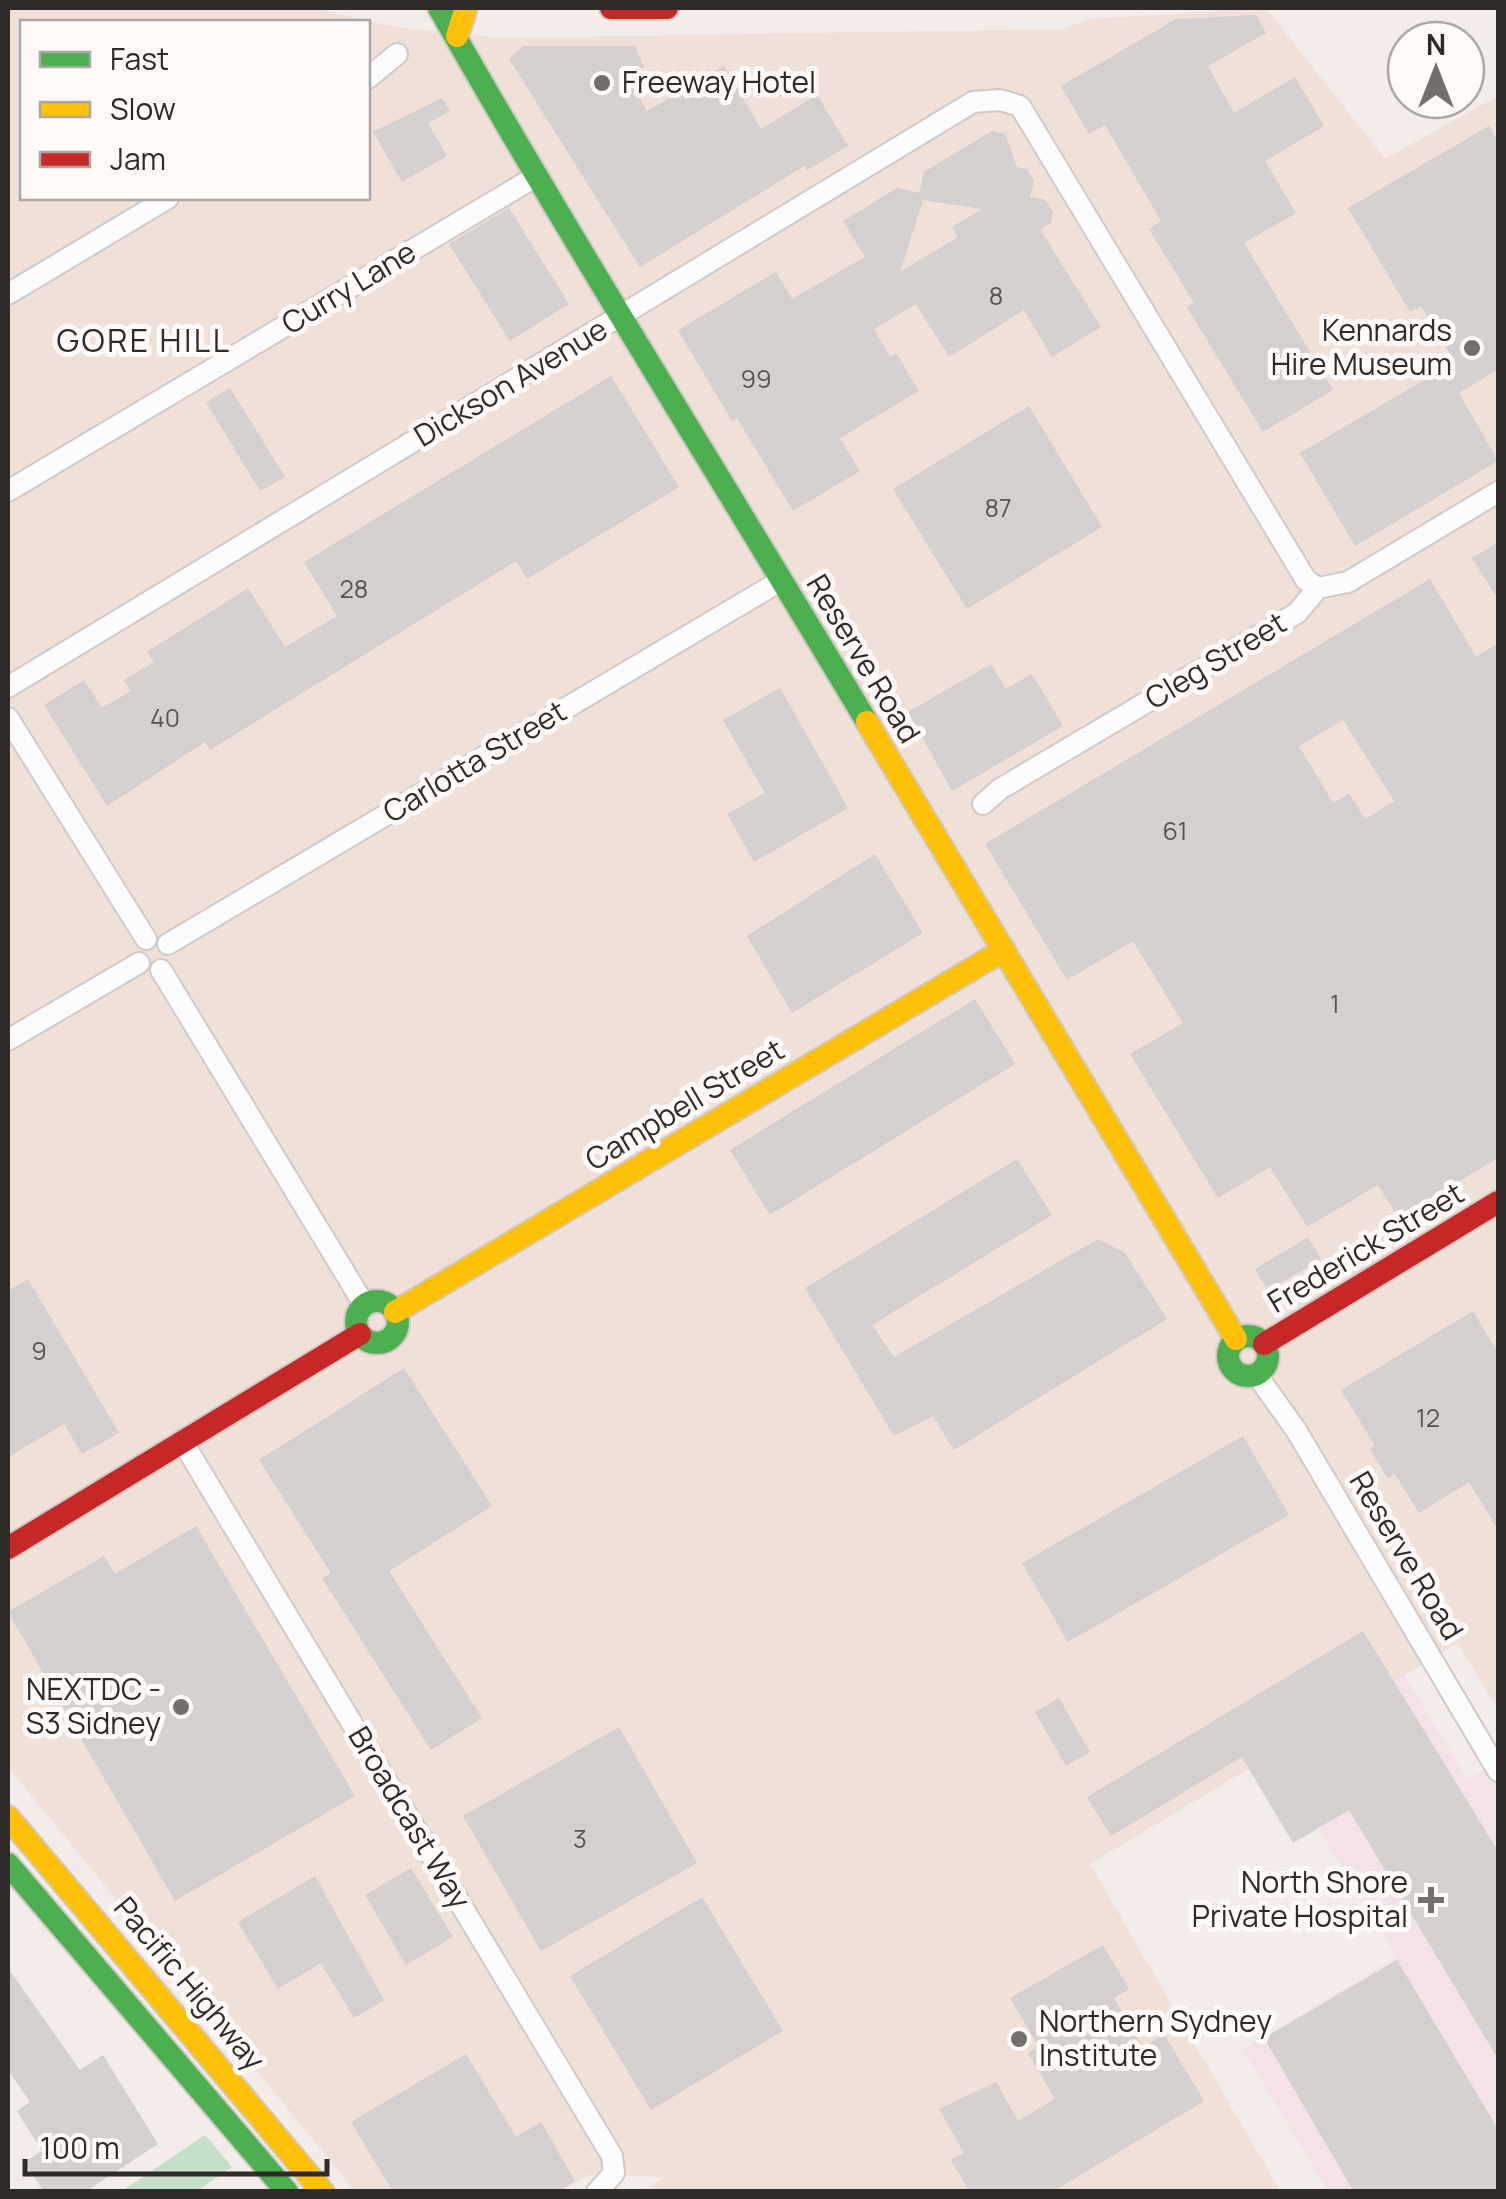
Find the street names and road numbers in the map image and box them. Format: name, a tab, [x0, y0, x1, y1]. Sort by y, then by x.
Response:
street label: Curry Lane	[273, 231, 423, 343]
street label: Dickson Avenue	[406, 308, 614, 456]
street label: Reserve Road	[798, 566, 931, 750]
street label: Cleg Street	[1137, 601, 1293, 718]
street label: Carlotta Street	[375, 690, 573, 832]
street label: Campbell Street	[577, 1028, 791, 1179]
street label: Frederick Street	[1260, 1172, 1471, 1321]
street label: Reserve Road	[1341, 1463, 1474, 1647]
street label: Broadcast Way	[340, 1718, 481, 1916]
street label: Pacific Highway	[105, 1888, 275, 2079]

